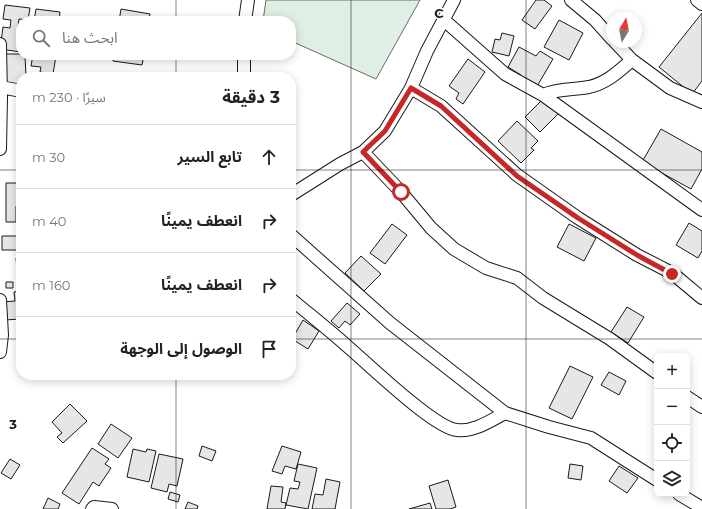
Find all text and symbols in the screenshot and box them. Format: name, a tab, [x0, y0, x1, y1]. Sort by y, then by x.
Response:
text: C	[434, 5, 444, 21]
north arrow	[606, 12, 642, 48]
search box	[16, 16, 296, 60]
icon: search	[30, 27, 52, 49]
text: ابحث هنا	[62, 28, 118, 47]
text: 3 دقيقة	[222, 87, 280, 107]
text: سيرًا · 230 m	[32, 89, 106, 105]
icon: ahead	[258, 146, 280, 168]
text: تابع السير	[178, 147, 242, 166]
text: 30 m	[32, 149, 65, 165]
route start	[392, 183, 410, 201]
icon: right	[258, 210, 280, 232]
text: انعطف يمينًا	[161, 211, 242, 230]
text: 40 m	[32, 213, 66, 229]
route end	[663, 265, 681, 283]
icon: right	[258, 274, 280, 296]
text: انعطف يمينًا	[161, 275, 242, 294]
text: 160 m	[32, 277, 70, 293]
icon: arrive	[258, 338, 280, 360]
text: الوصول إلى الوجهة	[120, 339, 242, 358]
map controls	[654, 353, 690, 497]
button: +	[654, 353, 690, 389]
button: −	[654, 389, 690, 425]
text: 3	[8, 416, 17, 432]
button: locate	[654, 425, 690, 461]
button: layers	[654, 461, 690, 497]

